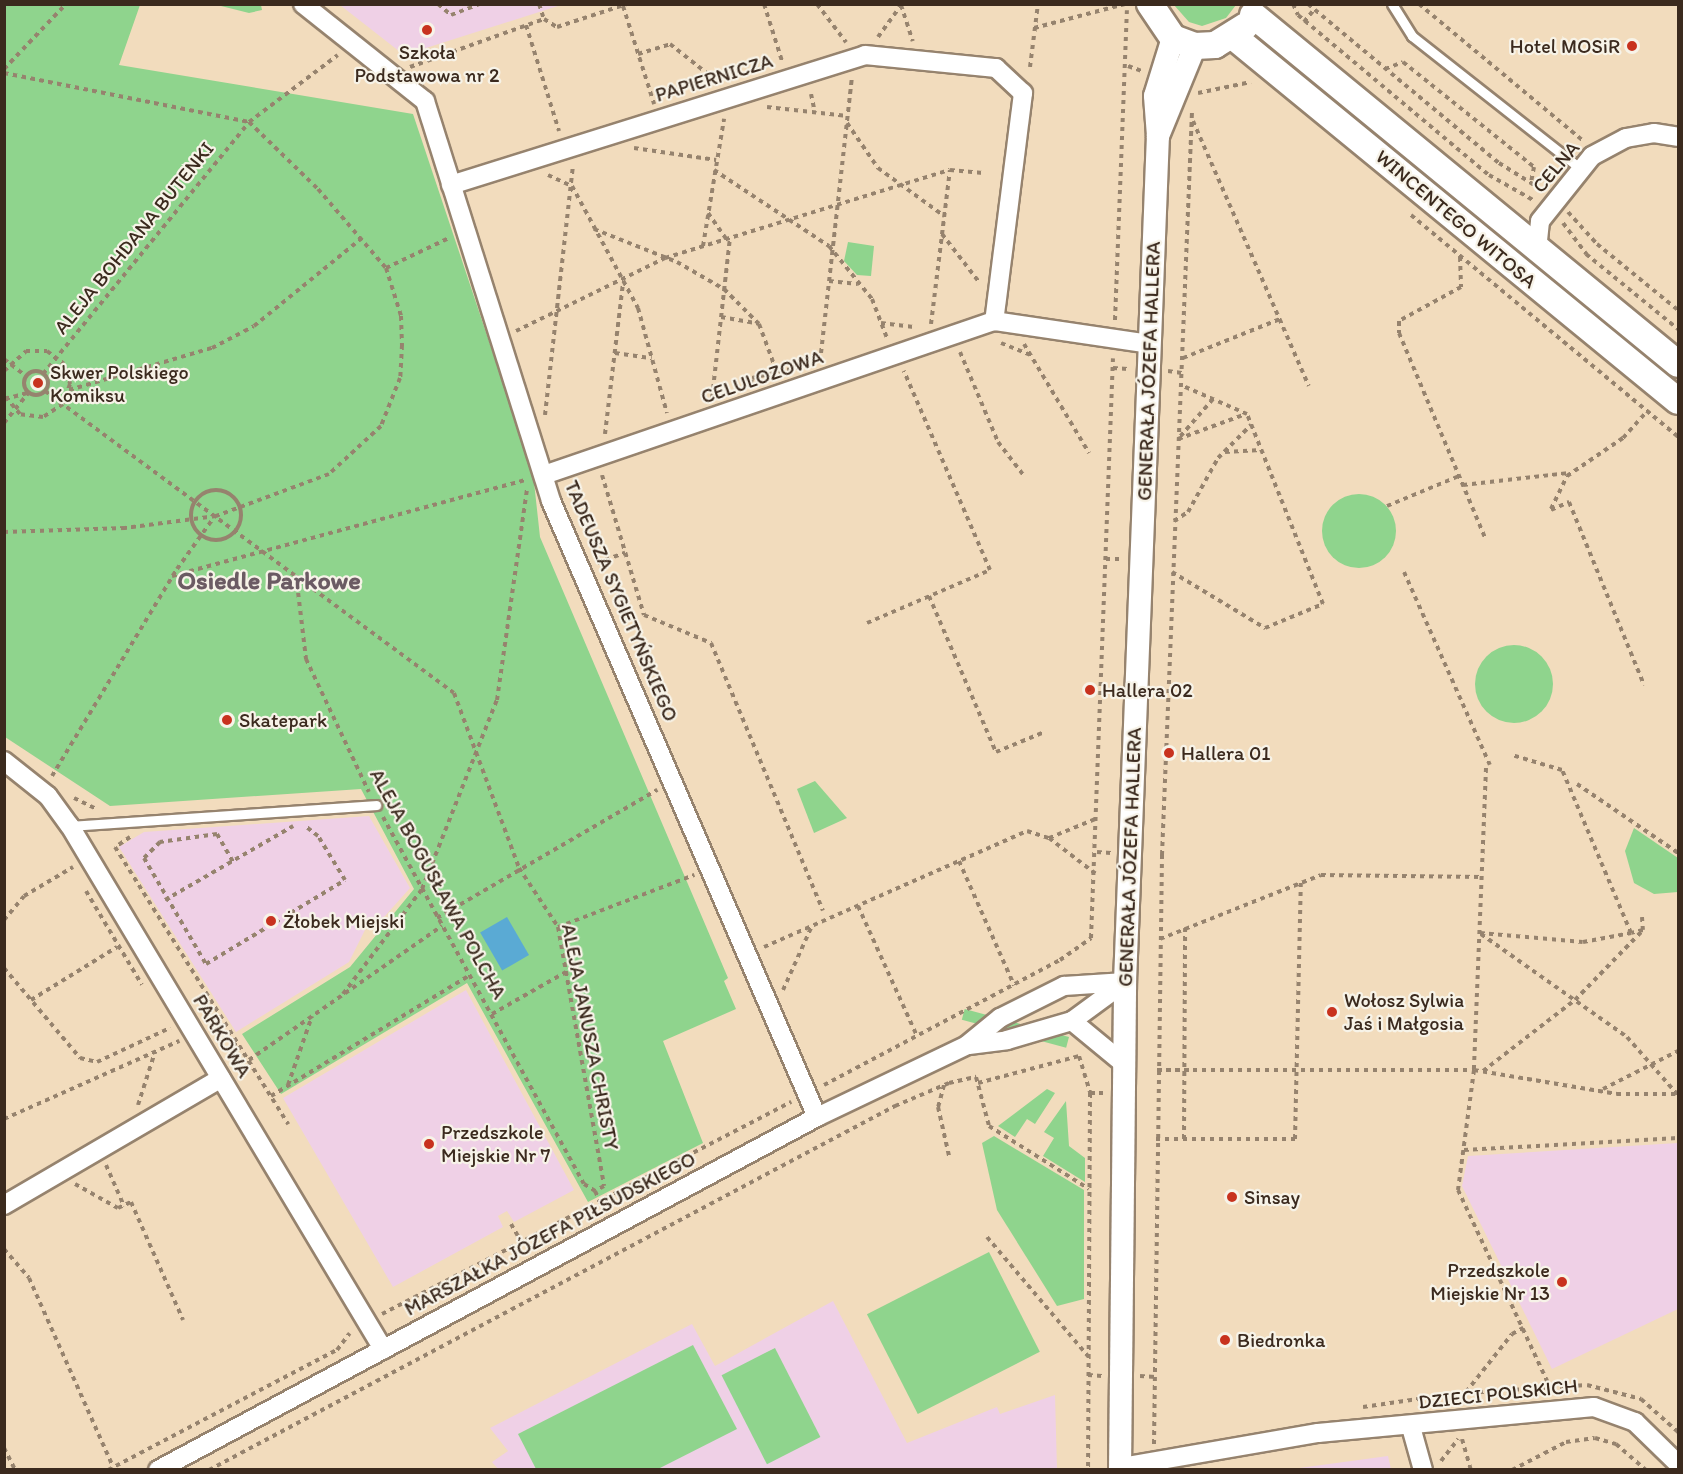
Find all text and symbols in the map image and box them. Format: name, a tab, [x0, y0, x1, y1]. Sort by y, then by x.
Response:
marker: Szkoła Podstawowa nr 2	[420, 23, 434, 37]
place label: Hotel MOSiR	[1510, 34, 1620, 58]
marker: Hotel MOSiR	[1625, 39, 1639, 53]
place label: Szkoła Podstawowa nr 2	[355, 40, 499, 87]
street label: PAPIERNICZA	[652, 49, 776, 107]
street label: CELNA	[1527, 136, 1585, 198]
street label: ALEJA BOHDANA BUTENKI	[49, 137, 219, 339]
street label: WINCENTEGO WITOSA	[1370, 144, 1542, 294]
street label: GENERAŁA JÓZEFA HALLERA	[1132, 241, 1166, 501]
street label: CELULOZOWA	[698, 345, 826, 409]
place label: Skwer Polskiego Komiksu	[50, 360, 188, 407]
marker: Skwer Polskiego Komiksu	[31, 376, 45, 390]
street label: TADEUSZA SYGIETYŃSKIEGO	[559, 476, 683, 726]
district label: Osiedle Parkowe	[177, 565, 361, 597]
place label: Hallera 02	[1102, 678, 1193, 702]
marker: Hallera 02	[1083, 683, 1097, 697]
place label: Skatepark	[239, 708, 327, 732]
marker: Skatepark	[220, 713, 234, 727]
street label: GENERAŁA JÓZEFA HALLERA	[1113, 727, 1147, 987]
place label: Hallera 01	[1181, 741, 1270, 765]
marker: Hallera 01	[1162, 746, 1176, 760]
street label: ALEJA BOGUSŁAWA POLCHA	[365, 765, 511, 1003]
place label: Żłobek Miejski	[283, 909, 405, 933]
marker: Żłobek Miejski	[264, 914, 278, 928]
street label: ALEJA JANUSZA CHRISTY	[556, 922, 624, 1152]
place label: Wołosz Sylwia Jaś i Małgosia	[1344, 988, 1464, 1035]
street label: PARKOWA	[188, 990, 256, 1082]
marker: Wołosz Sylwia Jaś i Małgosia	[1325, 1005, 1339, 1019]
place label: Przedszkole Miejskie Nr 7	[441, 1120, 550, 1167]
marker: Przedszkole Miejskie Nr 7	[422, 1137, 436, 1151]
street label: MARSZAŁKA JÓZEFA PIŁSUDSKIEGO	[399, 1146, 701, 1322]
place label: Sinsay	[1244, 1185, 1300, 1209]
marker: Sinsay	[1225, 1190, 1239, 1204]
place label: Przedszkole Miejskie Nr 13	[1430, 1258, 1550, 1305]
marker: Przedszkole Miejskie Nr 13	[1555, 1275, 1569, 1289]
place label: Biedronka	[1237, 1328, 1325, 1352]
marker: Biedronka	[1218, 1333, 1232, 1347]
street label: DZIECI POLSKICH	[1417, 1374, 1579, 1414]

